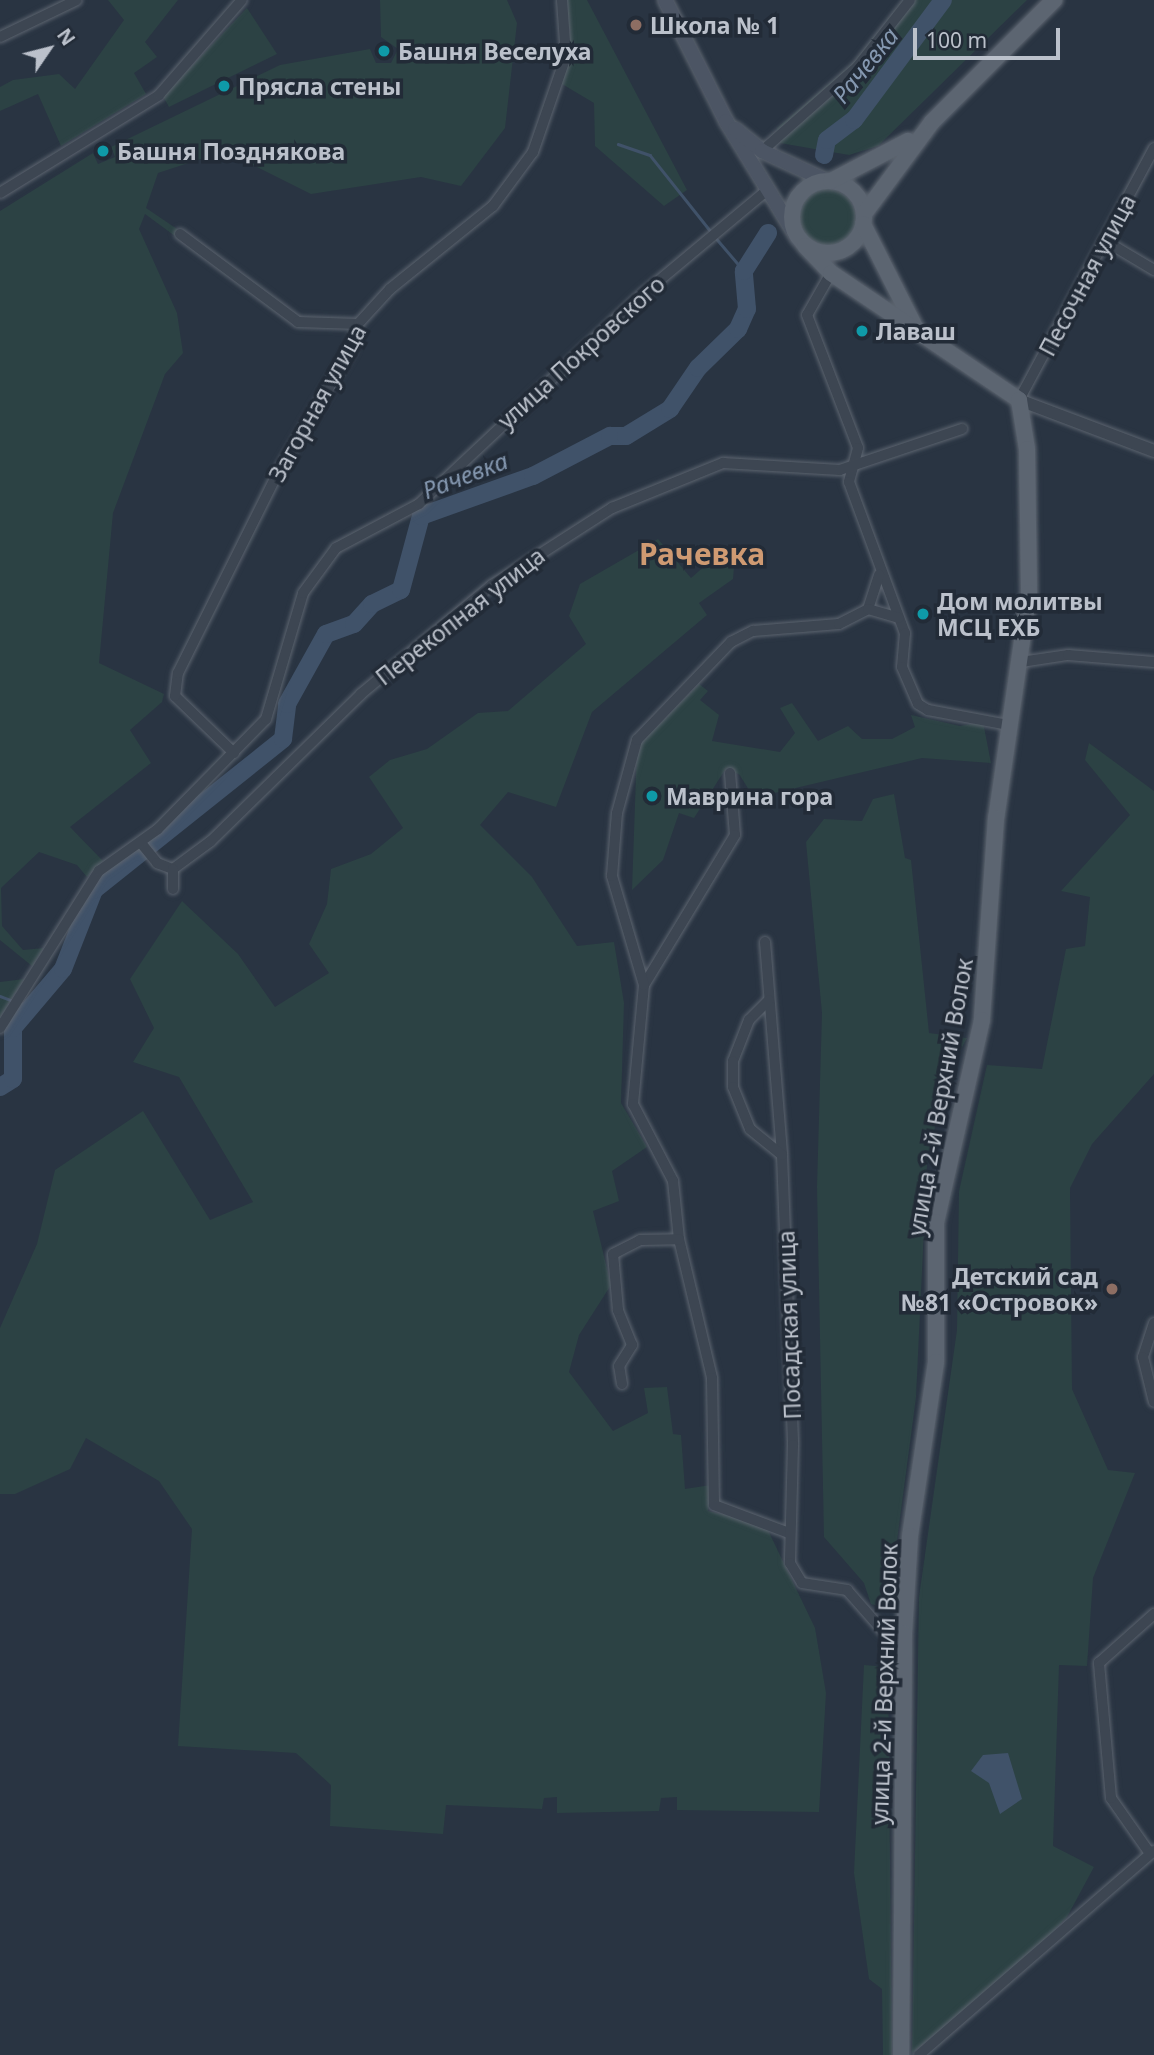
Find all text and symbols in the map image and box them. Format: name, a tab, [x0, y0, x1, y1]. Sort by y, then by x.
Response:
place label: Школа № 1	[650, 11, 779, 39]
north arrow	[14, 14, 84, 84]
scale bar	[916, 14, 1063, 58]
marker: Школа № 1	[628, 17, 644, 33]
water label: Рачевка	[826, 21, 904, 109]
text: N	[51, 23, 81, 51]
text: 100 m	[926, 26, 987, 54]
place label: Башня Веселуха	[398, 37, 591, 65]
marker: Башня Веселуха	[376, 43, 392, 59]
place label: Прясла стены	[238, 72, 401, 100]
marker: Прясла стены	[216, 78, 232, 94]
place label: Башня Позднякова	[117, 137, 345, 165]
marker: Башня Позднякова	[95, 143, 111, 159]
street label: Песочная улица	[1033, 190, 1141, 360]
street label: улица Покровского	[492, 270, 670, 434]
place label: Лаваш	[876, 317, 956, 345]
street label: Загорная улица	[263, 320, 371, 486]
marker: Лаваш	[854, 323, 870, 339]
water label: Рачевка	[418, 446, 512, 504]
district label: Рачевка	[639, 536, 765, 572]
street label: Перекопная улица	[370, 541, 550, 691]
place label: Дом молитвы МСЦ ЕХБ	[937, 587, 1103, 641]
marker: Дом молитвы МСЦ ЕХБ	[915, 606, 931, 622]
place label: Маврина гора	[666, 782, 833, 810]
marker: Маврина гора	[644, 788, 660, 804]
street label: улица 2-й Верхний Волок	[902, 956, 978, 1238]
street label: Посадская улица	[772, 1230, 806, 1420]
place label: Детский сад №81 «Островок»	[901, 1262, 1098, 1316]
marker: Детский сад №81 «Островок»	[1104, 1281, 1120, 1297]
street label: улица 2-й Верхний Волок	[865, 1543, 903, 1825]

